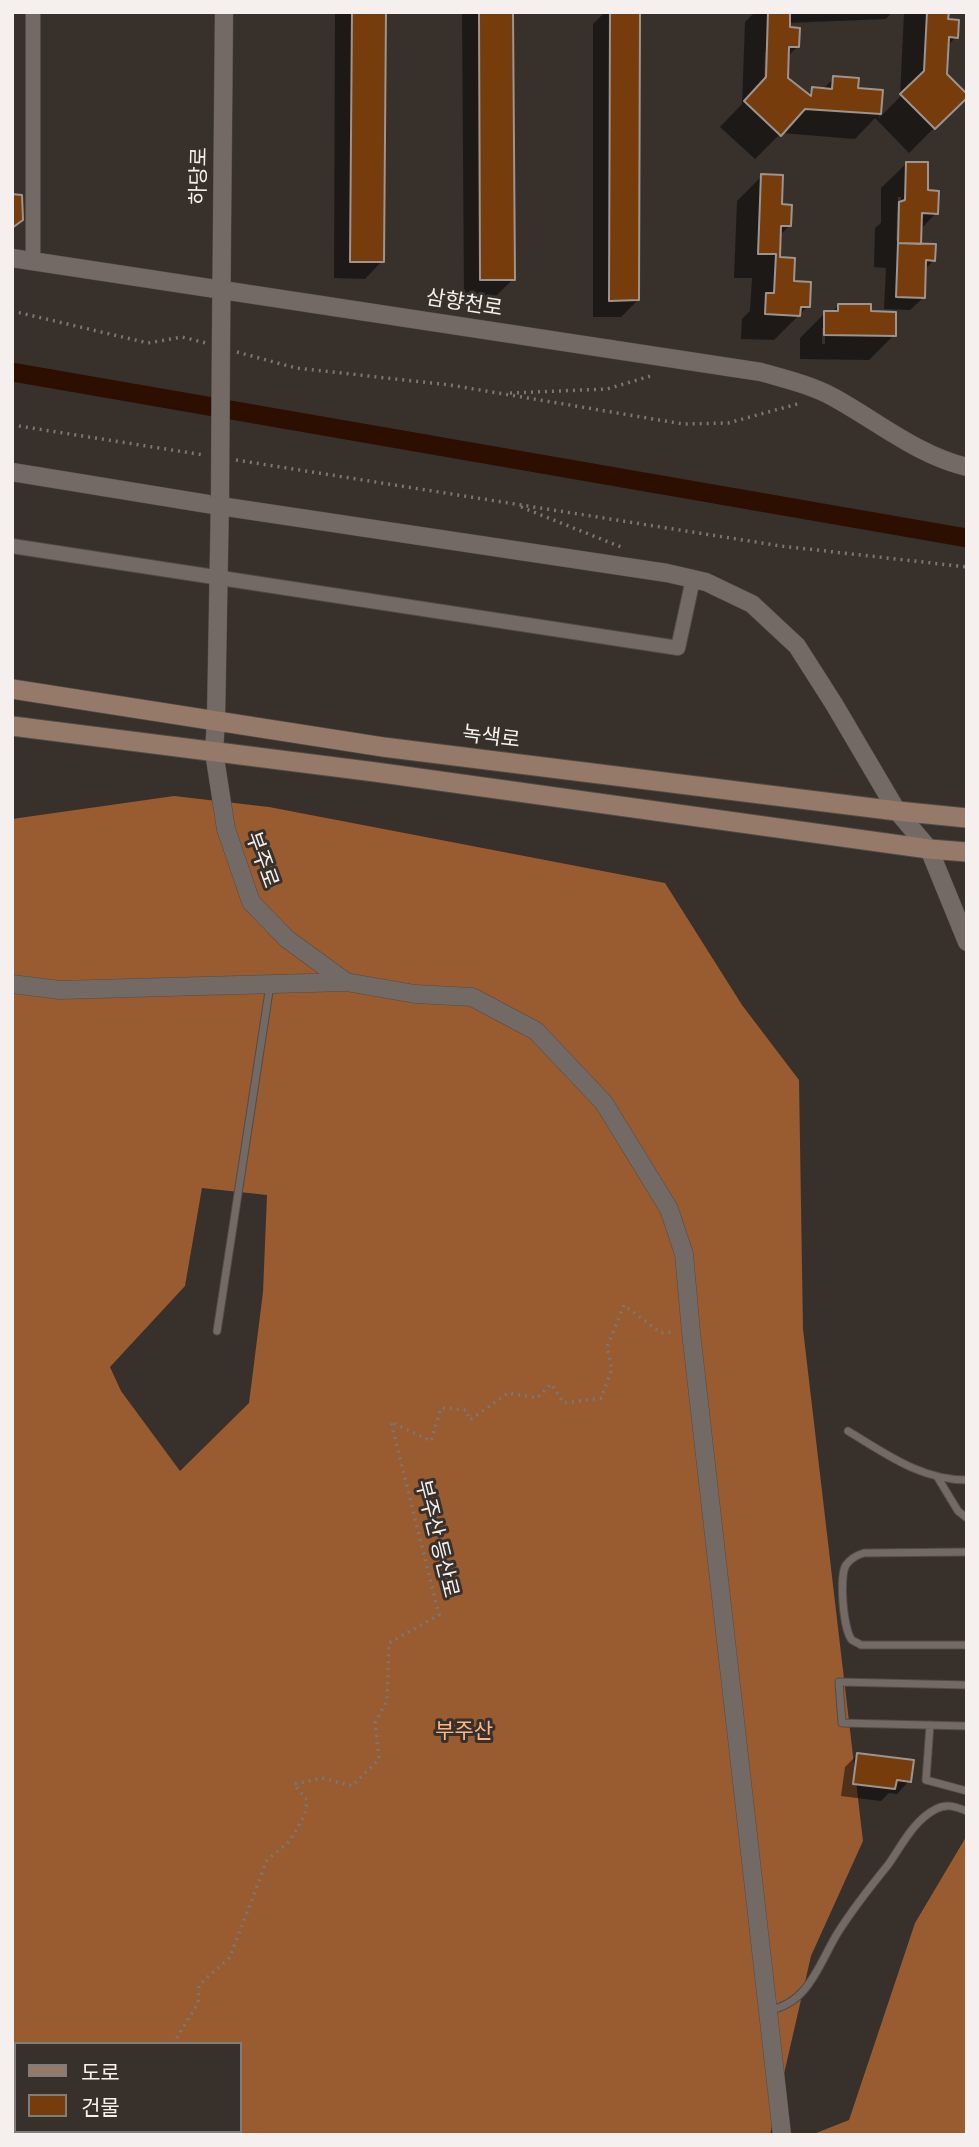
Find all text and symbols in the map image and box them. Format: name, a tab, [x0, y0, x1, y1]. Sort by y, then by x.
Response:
street label: 하당로	[187, 147, 213, 205]
street label: 삼향천로	[424, 286, 504, 322]
street label: 녹색로	[461, 722, 521, 754]
street label: 부주로	[239, 828, 283, 892]
street label: 부주산 등산로	[409, 1477, 463, 1601]
park label: 부주산	[435, 1719, 493, 1745]
legend	[14, 2042, 242, 2133]
text: 도로	[81, 2060, 120, 2086]
text: 건물	[81, 2095, 120, 2121]

